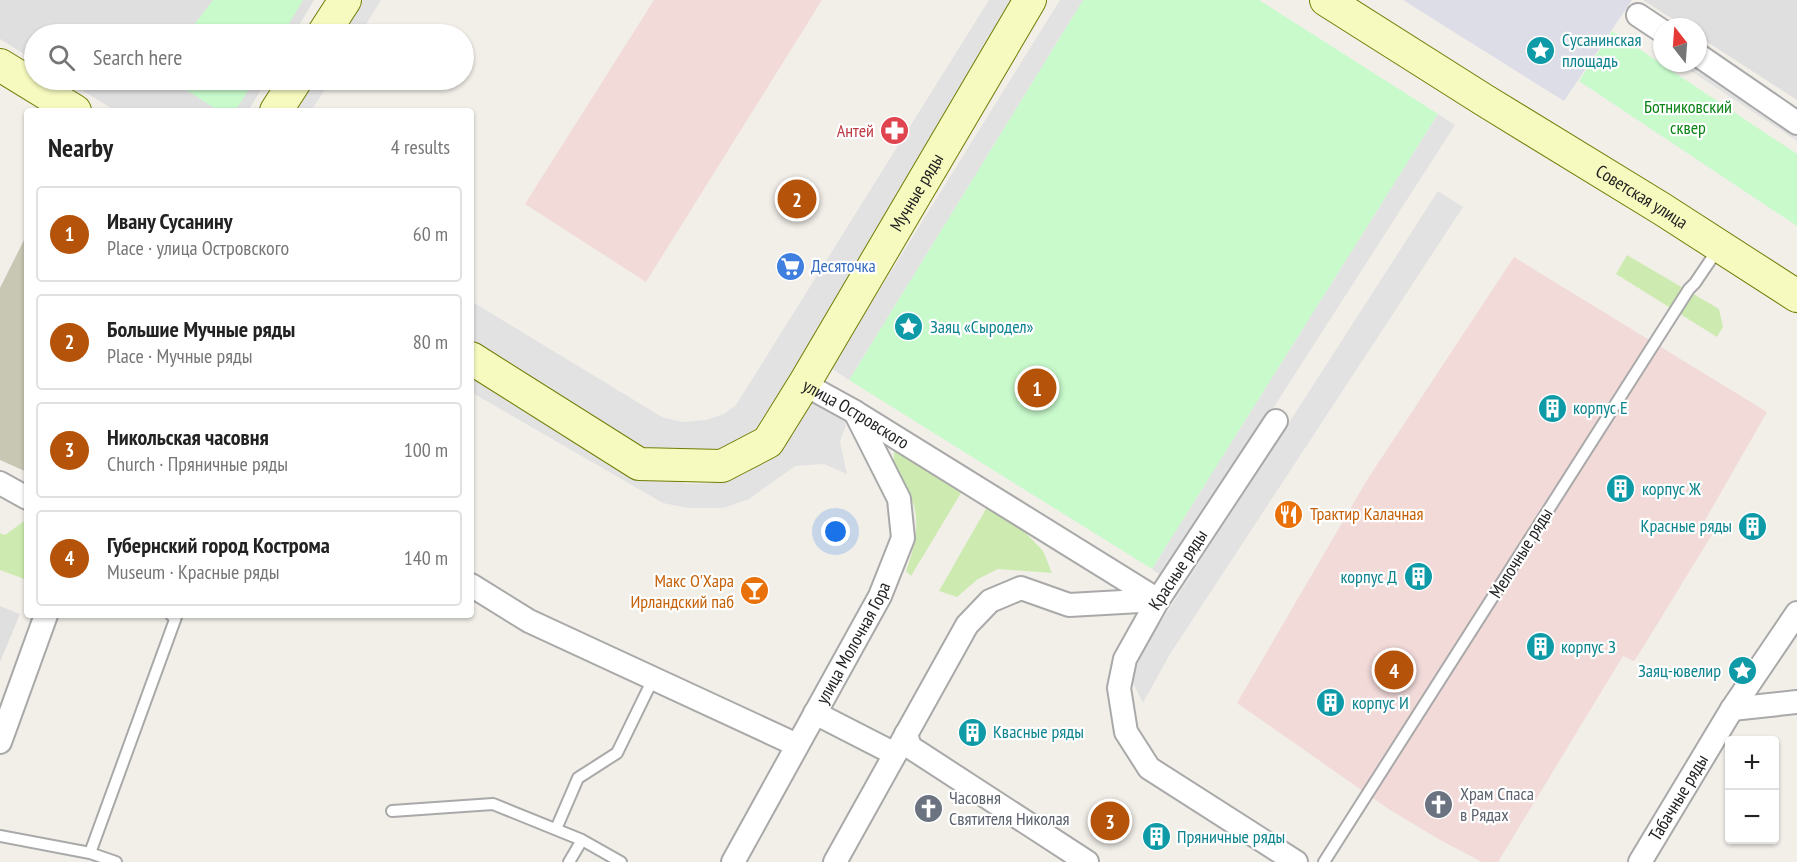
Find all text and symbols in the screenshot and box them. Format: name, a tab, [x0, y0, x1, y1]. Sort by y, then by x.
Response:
north arrow	[1653, 18, 1707, 72]
search box	[24, 24, 474, 90]
place label: Сусанинская площадь	[1562, 28, 1641, 72]
place icon: Сусанинская площадь	[1525, 34, 1557, 66]
icon: search	[45, 41, 78, 74]
text: Search here	[93, 43, 182, 71]
park label: Ботниковский сквер	[1644, 95, 1732, 139]
pharmacy icon: Антей	[879, 115, 911, 147]
place label: Антей	[837, 119, 874, 142]
text: Nearby	[48, 131, 113, 164]
text: 4 results	[391, 134, 450, 160]
street label: Мучные ряды	[884, 149, 948, 235]
street label: Советская улица	[1592, 159, 1692, 234]
pin: 2	[778, 176, 816, 222]
text: Ивану Сусанину	[107, 207, 233, 235]
text: 1	[65, 221, 74, 247]
text: 60 m	[413, 221, 448, 247]
text: Place · улица Островского	[107, 235, 289, 261]
supermarket icon: Десяточка	[774, 250, 806, 282]
place label: Десяточка	[811, 254, 876, 277]
place icon: Заяц «Сыродел»	[893, 311, 925, 343]
text: Большие Мучные ряды	[107, 315, 295, 343]
place label: Заяц «Сыродел»	[930, 315, 1034, 338]
text: 2	[65, 329, 74, 355]
text: 80 m	[413, 329, 448, 355]
text: Place · Мучные ряды	[107, 343, 253, 369]
pin: 1	[1018, 366, 1056, 410]
street label: улица Островского	[799, 374, 914, 454]
building icon: корпус Е	[1536, 392, 1568, 424]
place label: корпус Е	[1573, 396, 1628, 419]
text: Никольская часовня	[107, 423, 269, 451]
text: 3	[65, 437, 74, 463]
text: 100 m	[404, 437, 448, 463]
text: Church · Пряничные ряды	[107, 451, 288, 477]
building icon: корпус Ж	[1605, 473, 1637, 505]
place label: корпус Ж	[1642, 477, 1701, 500]
restaurant icon: Трактир Калачная	[1273, 498, 1305, 530]
place label: Трактир Калачная	[1310, 502, 1423, 525]
street label: Мелочные ряды	[1484, 503, 1557, 602]
building icon: Красные ряды	[1737, 510, 1769, 542]
place label: Красные ряды	[1641, 514, 1732, 537]
your location	[821, 517, 850, 546]
street label: Красные ряды	[1143, 525, 1212, 614]
text: Губернский город Кострома	[107, 531, 330, 559]
text: 4	[65, 545, 74, 571]
text: 140 m	[404, 545, 448, 571]
text: Museum · Красные ряды	[107, 559, 279, 585]
building icon: корпус Д	[1402, 561, 1434, 593]
place label: корпус Д	[1341, 565, 1397, 588]
place label: Макс О'Хара Ирландский паб	[630, 569, 734, 613]
bar icon: Макс О'Хара Ирландский паб	[739, 575, 771, 607]
street label: улица Молочная Гора	[811, 579, 895, 708]
building icon: корпус З	[1524, 631, 1556, 663]
place label: корпус З	[1561, 635, 1616, 658]
pin: 4	[1374, 648, 1414, 692]
place icon: Заяц-ювелир	[1726, 655, 1758, 687]
place label: Заяц-ювелир	[1638, 659, 1721, 682]
building icon: корпус И	[1315, 687, 1347, 719]
place label: корпус И	[1352, 691, 1409, 714]
building icon: Квасные ряды	[956, 716, 988, 748]
place label: Квасные ряды	[993, 720, 1084, 743]
map controls	[1725, 736, 1779, 844]
button: +	[1725, 736, 1779, 790]
street label: Табачные ряды	[1643, 750, 1713, 845]
place label: Храм Спаса в Рядах	[1460, 782, 1534, 826]
place label: Часовня Святителя Николая	[949, 786, 1070, 830]
church icon: Храм Спаса в Рядах	[1423, 788, 1455, 820]
button: −	[1725, 790, 1779, 844]
church icon: Часовня Святителя Николая	[912, 792, 944, 824]
pin: 3	[1090, 798, 1130, 844]
building icon: Пряничные ряды	[1140, 821, 1172, 853]
place label: Пряничные ряды	[1177, 825, 1285, 848]

